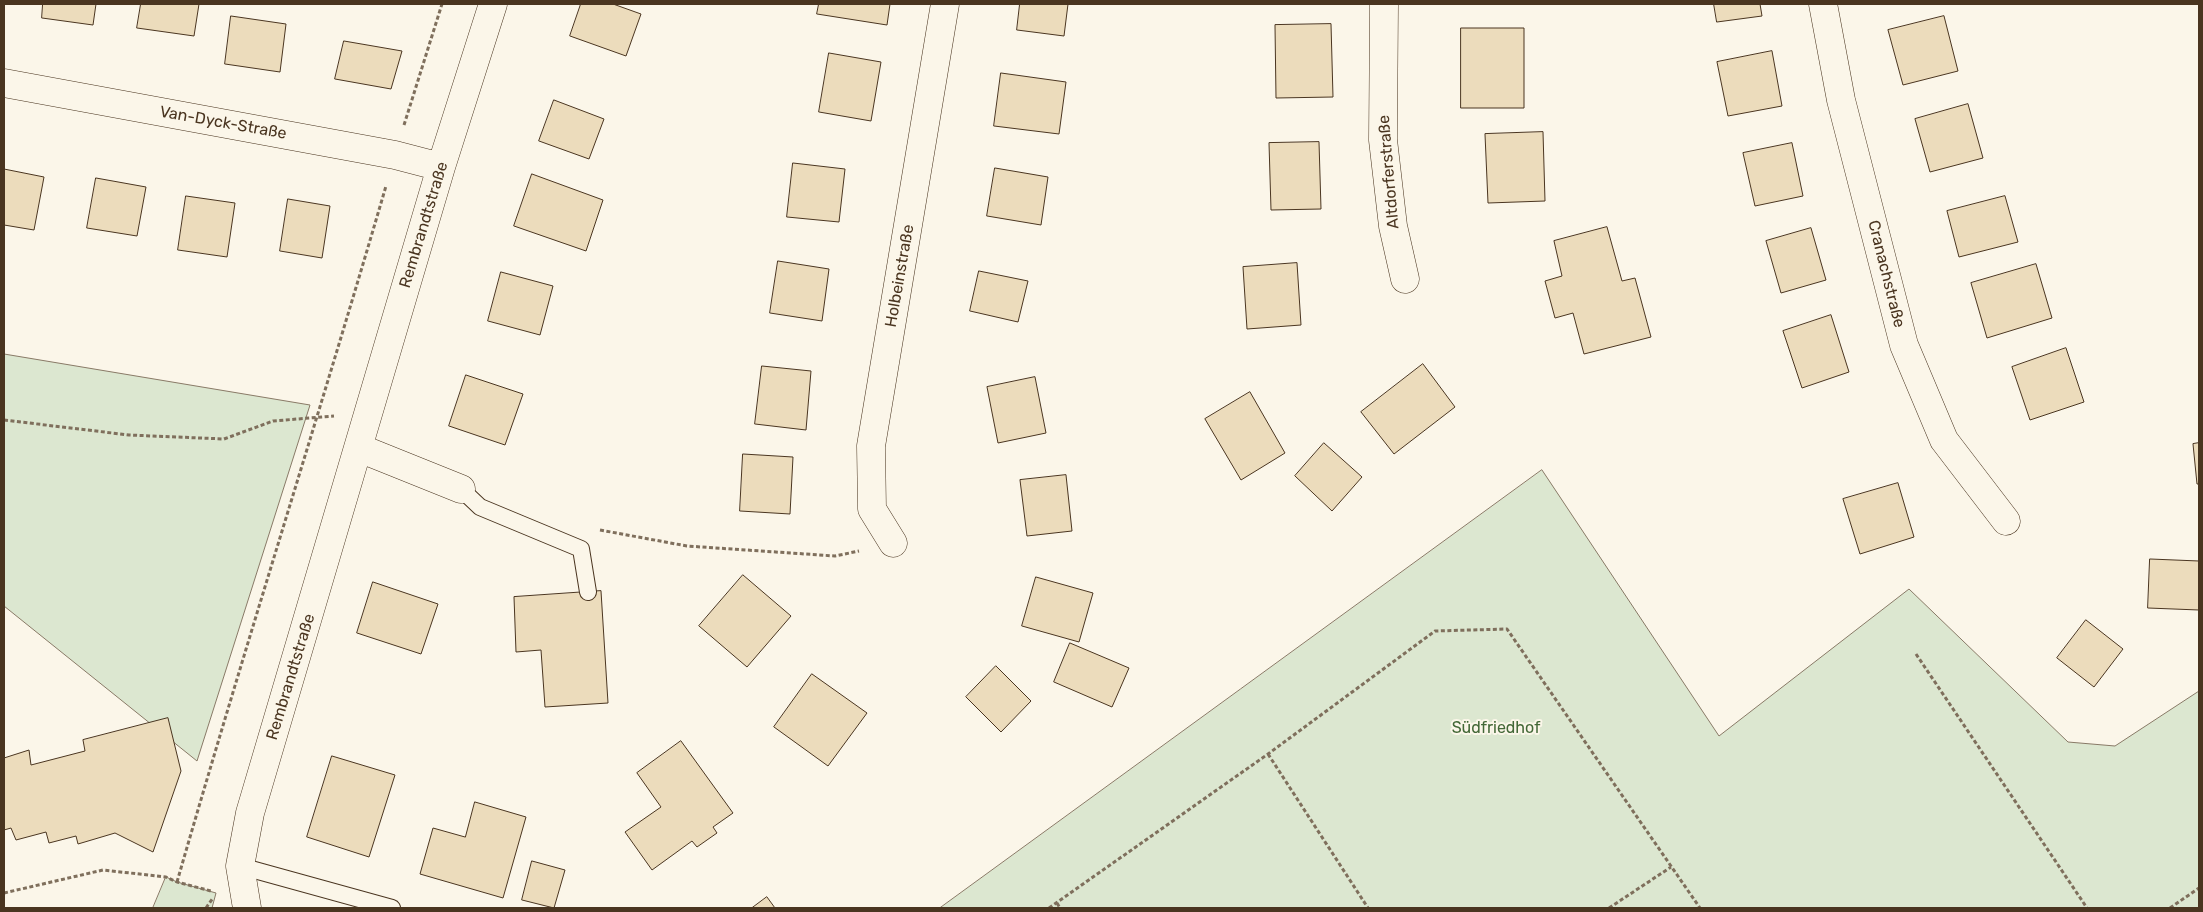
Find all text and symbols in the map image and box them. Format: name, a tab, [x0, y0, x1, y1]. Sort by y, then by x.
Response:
street label: Van-Dyck-Straße	[158, 102, 288, 144]
street label: Altdorferstraße	[1374, 114, 1404, 230]
street label: Rembrandtstraße	[396, 160, 452, 290]
street label: Cranachstraße	[1863, 218, 1909, 330]
street label: Holbeinstraße	[882, 223, 918, 329]
street label: Rembrandtstraße	[263, 612, 319, 742]
park label: Südfriedhof	[1452, 718, 1540, 738]

